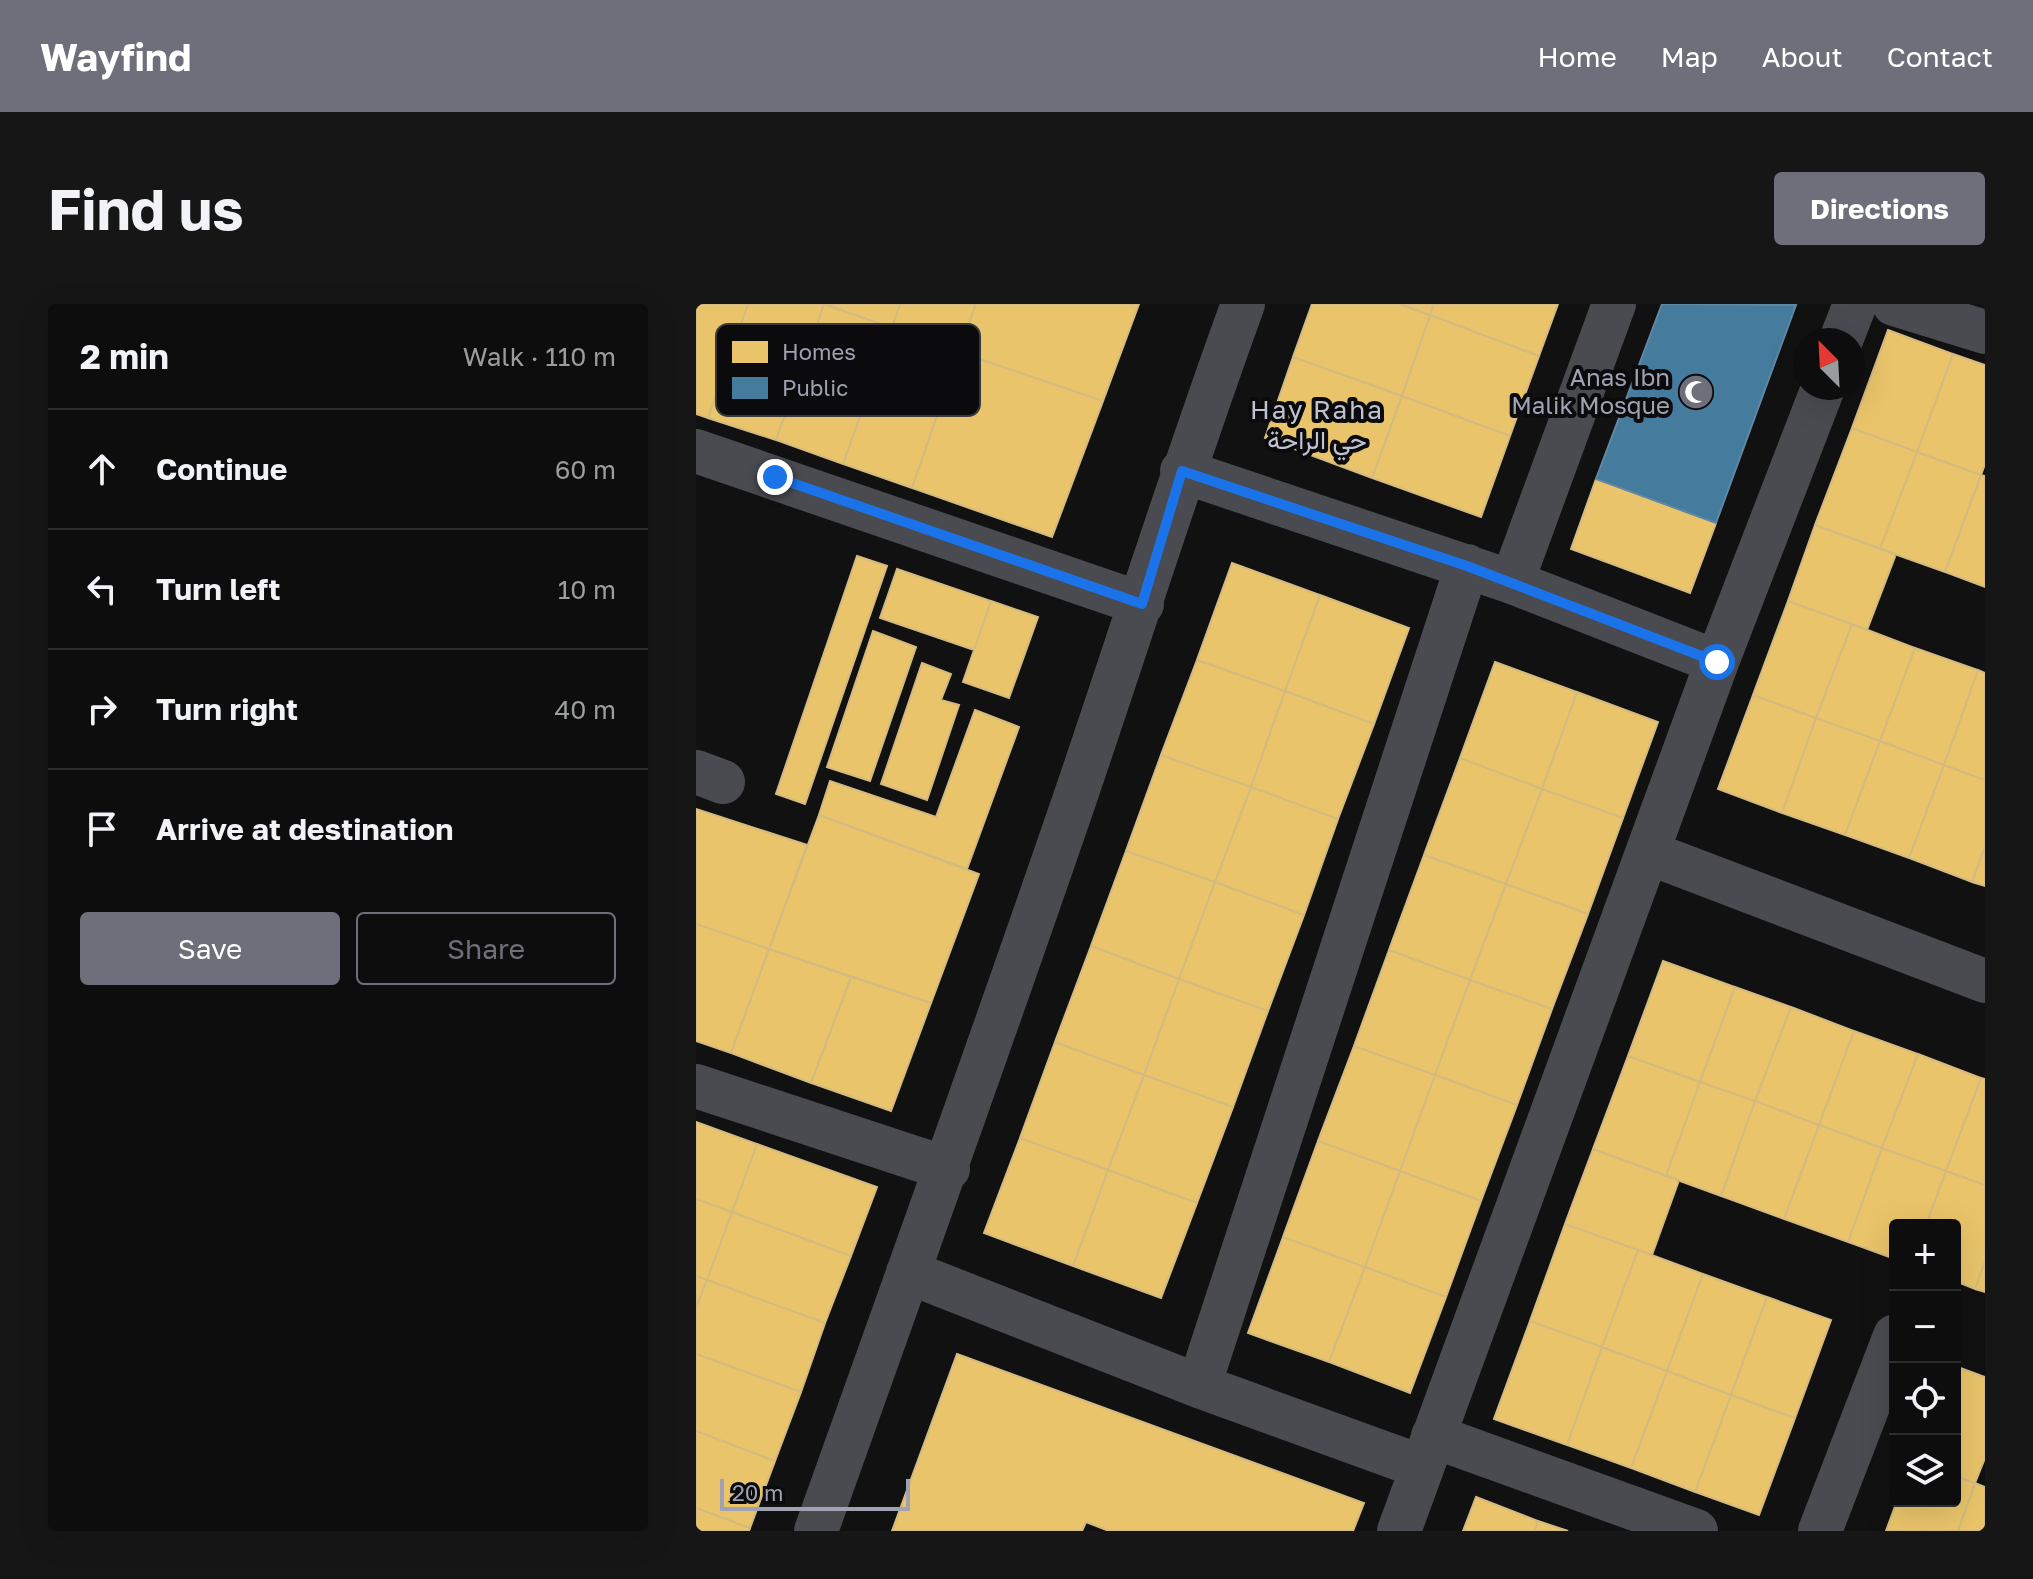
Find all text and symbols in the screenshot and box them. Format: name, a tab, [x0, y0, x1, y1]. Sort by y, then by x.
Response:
text: Wayfind	[40, 34, 191, 79]
text: Home	[1538, 40, 1617, 73]
text: Map	[1661, 40, 1718, 73]
text: About	[1762, 40, 1843, 73]
text: Contact	[1887, 40, 1993, 73]
button: Directions	[1774, 172, 1985, 245]
text: Find us	[48, 175, 244, 242]
legend	[716, 324, 980, 416]
north arrow	[1793, 328, 1865, 400]
text: 2 min	[80, 336, 169, 376]
text: Homes	[782, 338, 856, 365]
text: Walk · 110 m	[463, 341, 616, 372]
place label: Anas Ibn Malik Mosque	[1511, 362, 1670, 419]
mosque icon: Anas Ibn Malik Mosque	[1677, 373, 1715, 411]
text: Public	[782, 374, 848, 401]
district label: Hay Raha حي الراحة	[1250, 394, 1384, 461]
icon: ahead	[80, 447, 124, 491]
text: Continue	[156, 451, 287, 487]
text: 60 m	[555, 454, 616, 485]
route end	[757, 459, 793, 495]
icon: left	[80, 567, 124, 611]
text: Turn left	[156, 571, 281, 607]
text: 10 m	[558, 574, 616, 605]
route start	[1699, 644, 1735, 680]
icon: right	[80, 687, 124, 731]
text: Turn right	[156, 691, 298, 727]
text: 40 m	[555, 694, 616, 725]
icon: arrive	[80, 807, 124, 851]
text: Arrive at destination	[156, 811, 453, 847]
button: Save	[80, 912, 340, 985]
button: Share	[356, 912, 616, 985]
map controls	[1889, 1219, 1961, 1507]
button: +	[1889, 1219, 1961, 1291]
button: −	[1889, 1291, 1961, 1363]
button: locate	[1889, 1363, 1961, 1435]
button: layers	[1889, 1435, 1961, 1507]
scale bar	[720, 1475, 910, 1511]
text: 20 m	[732, 1479, 783, 1506]

